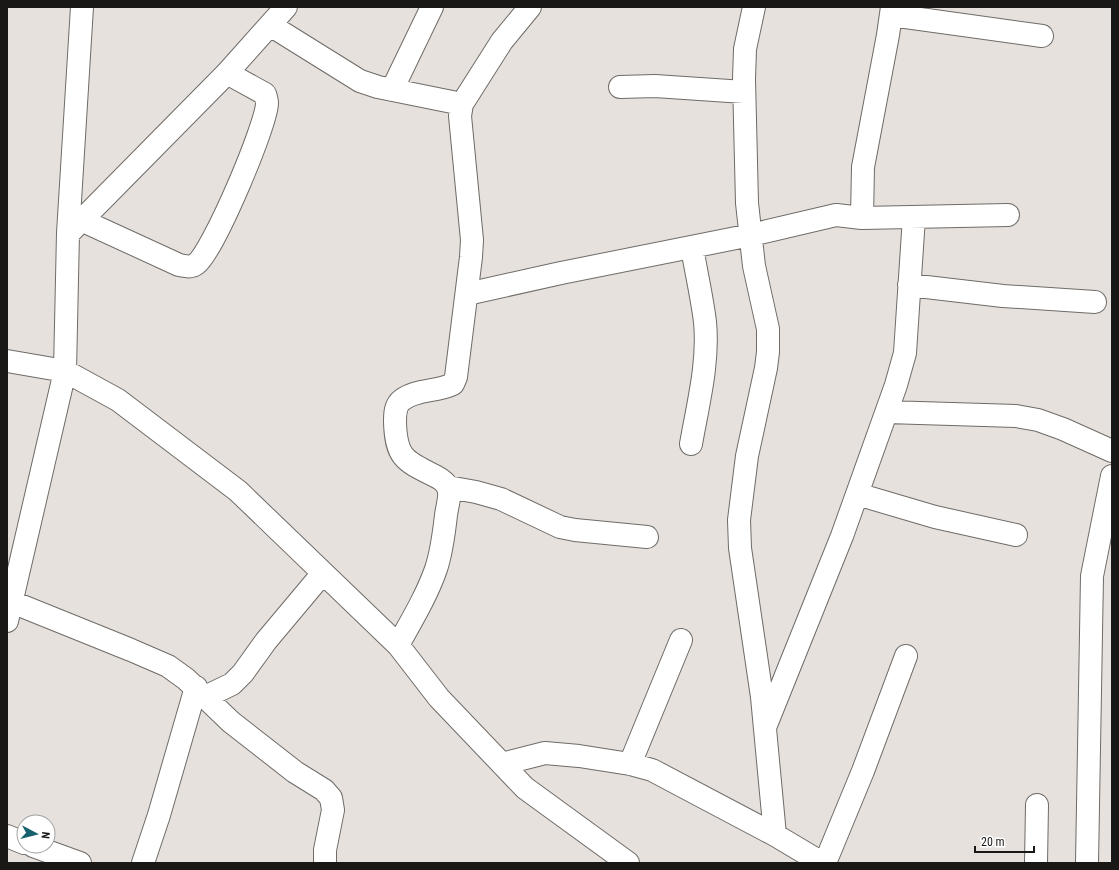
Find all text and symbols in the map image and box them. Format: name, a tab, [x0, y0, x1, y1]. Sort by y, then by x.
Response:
north arrow	[16, 814, 56, 854]
scale bar	[975, 828, 1034, 854]
text: N	[39, 831, 52, 840]
text: 20 m	[981, 835, 1005, 849]

